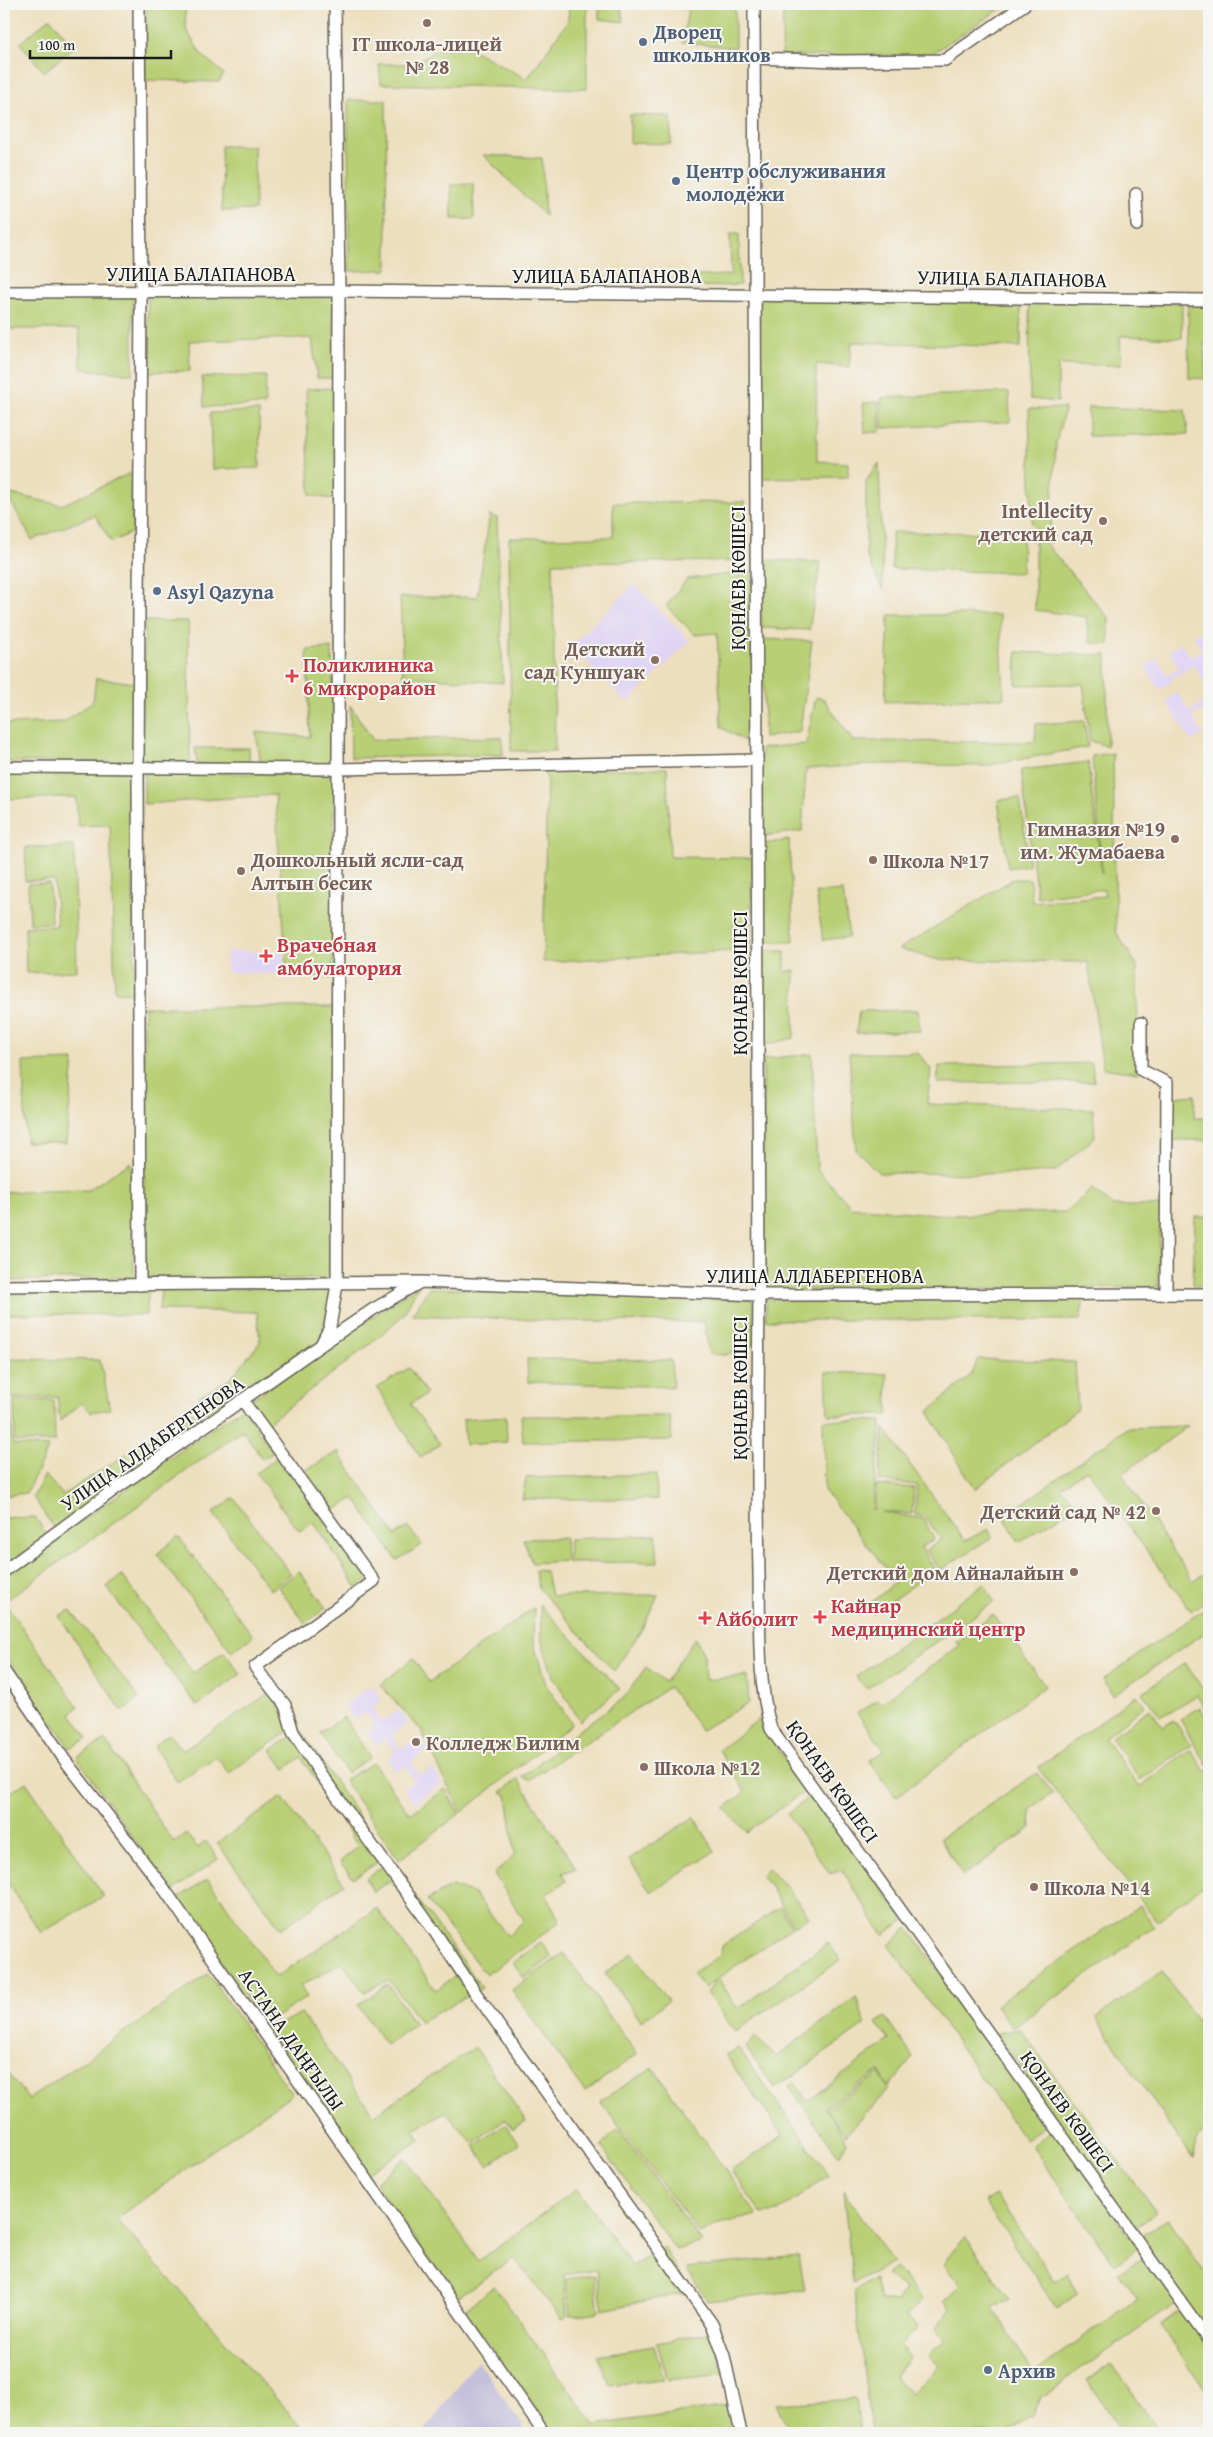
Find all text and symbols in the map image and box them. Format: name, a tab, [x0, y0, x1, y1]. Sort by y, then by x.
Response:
marker: IT школа-лицей № 28	[421, 17, 433, 29]
place label: Дворец школьников	[652, 17, 771, 69]
scale bar	[30, 28, 171, 60]
place label: IT школа-лицей № 28	[352, 29, 502, 81]
text: 100 m	[38, 34, 76, 55]
marker: Дворец школьников	[637, 36, 649, 48]
place label: Центр обслуживания молодёжи	[686, 156, 886, 208]
marker: Центр обслуживания молодёжи	[670, 175, 682, 187]
street label: УЛИЦА БАЛАПАНОВА	[106, 259, 296, 288]
street label: УЛИЦА БАЛАПАНОВА	[512, 261, 702, 290]
street label: УЛИЦА БАЛАПАНОВА	[917, 262, 1107, 294]
place label: Intellecity детский сад	[978, 496, 1094, 548]
street label: ҚОНАЕВ КӨШЕСІ	[723, 506, 752, 650]
marker: Intellecity детский сад	[1097, 515, 1109, 527]
place label: Asyl Qazyna	[167, 577, 275, 606]
marker: Asyl Qazyna	[151, 585, 163, 597]
place label: Детский сад Куншуак	[524, 634, 645, 686]
place label: Поликлиника 6 микрорайон	[303, 650, 436, 702]
marker: Детский сад Куншуак	[649, 654, 661, 666]
marker: Поликлиника 6 микрорайон	[285, 669, 299, 683]
place label: Гимназия №19 им. Жумабаева	[1020, 814, 1166, 866]
marker: Гимназия №19 им. Жумабаева	[1169, 833, 1181, 845]
place label: Дошкольный ясли-сад Алтын бесик	[250, 845, 464, 897]
place label: Школа №17	[883, 846, 989, 875]
marker: Школа №17	[867, 854, 879, 866]
marker: Дошкольный ясли-сад Алтын бесик	[235, 865, 247, 877]
street label: ҚОНАЕВ КӨШЕСІ	[725, 911, 754, 1055]
place label: Врачебная амбулатория	[277, 930, 402, 982]
marker: Врачебная амбулатория	[259, 949, 273, 963]
street label: УЛИЦА АЛДАБЕРГЕНОВА	[706, 1261, 924, 1290]
street label: ҚОНАЕВ КӨШЕСІ	[725, 1316, 754, 1460]
street label: УЛИЦА АЛДАБЕРГЕНОВА	[54, 1368, 250, 1518]
place label: Детский сад № 42	[979, 1497, 1146, 1526]
marker: Детский сад № 42	[1150, 1505, 1162, 1517]
place label: Детский дом Айналайын	[826, 1558, 1064, 1587]
marker: Детский дом Айналайын	[1068, 1566, 1080, 1578]
place label: Кайнар медицинский центр	[831, 1591, 1025, 1643]
place label: Айболит	[716, 1604, 798, 1633]
marker: Кайнар медицинский центр	[813, 1610, 827, 1624]
marker: Айболит	[698, 1611, 712, 1625]
street label: ҚОНАЕВ КӨШЕСІ	[780, 1714, 886, 1848]
place label: Колледж Билим	[426, 1728, 580, 1757]
marker: Колледж Билим	[410, 1736, 422, 1748]
place label: Школа №12	[654, 1753, 760, 1782]
marker: Школа №12	[638, 1761, 650, 1773]
place label: Школа №14	[1044, 1873, 1150, 1902]
marker: Школа №14	[1028, 1881, 1040, 1893]
street label: АСТАНА ДАҢҒЫЛЫ	[232, 1962, 352, 2116]
street label: ҚОНАЕВ КӨШЕСІ	[1014, 2044, 1122, 2178]
place label: Архив	[998, 2356, 1056, 2385]
marker: Архив	[982, 2364, 994, 2376]

